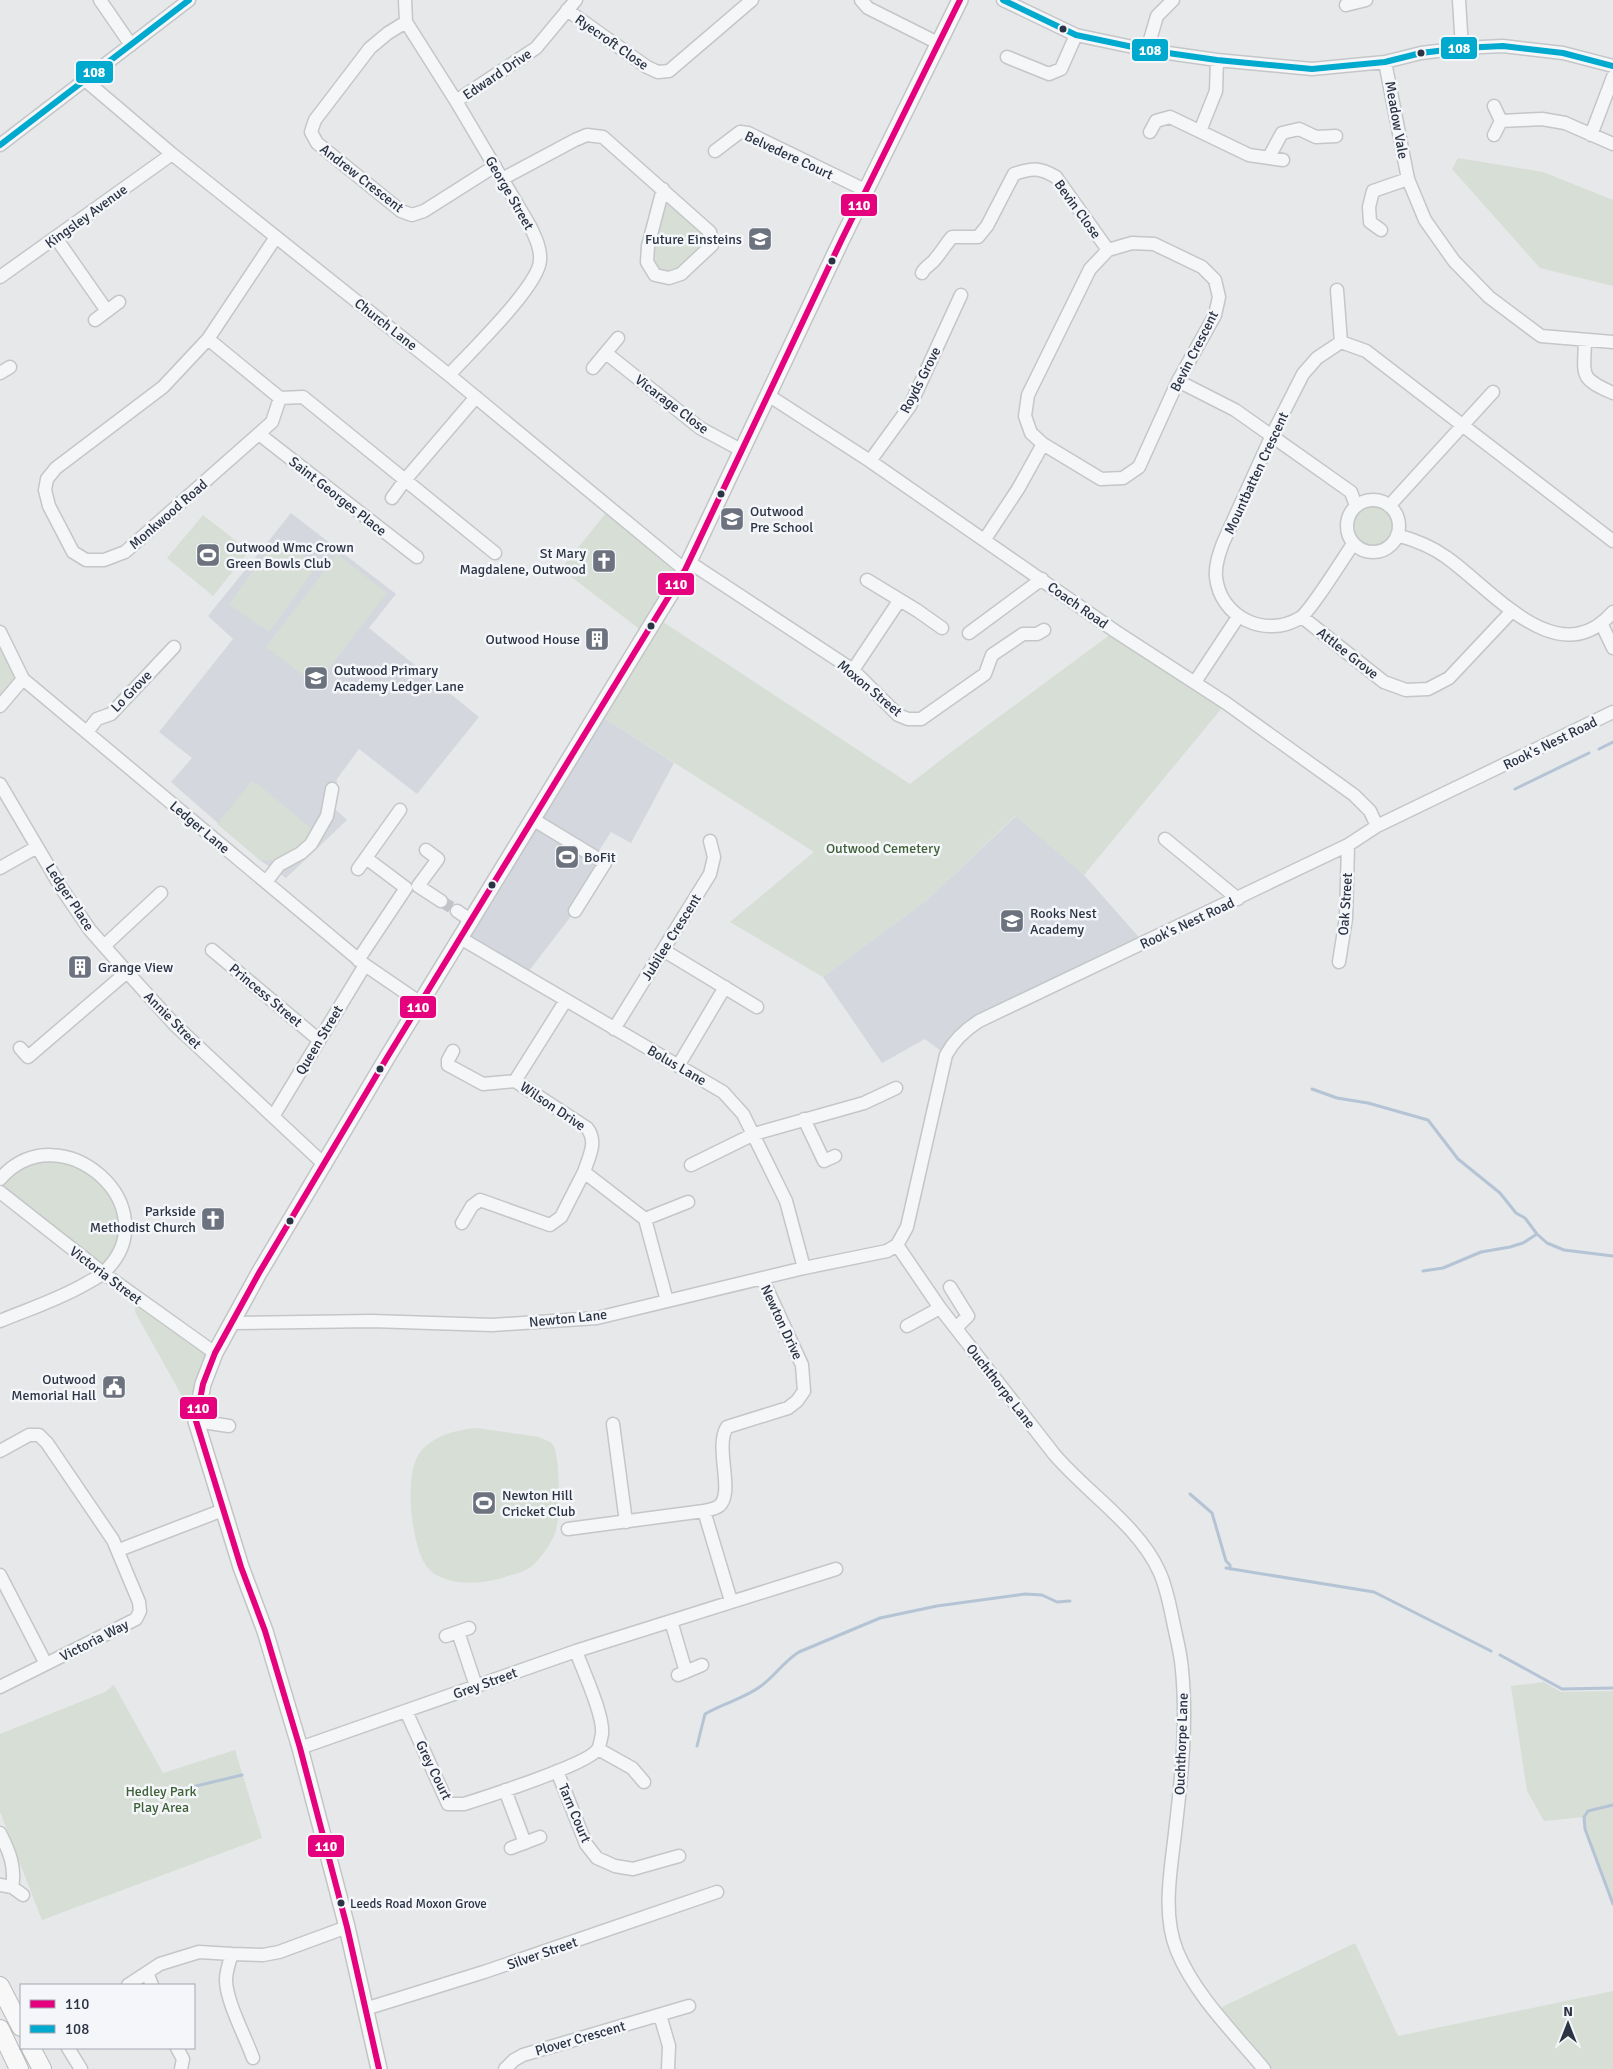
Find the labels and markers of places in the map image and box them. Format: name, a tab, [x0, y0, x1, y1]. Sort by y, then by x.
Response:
unlabelled marker	[1058, 24, 1068, 34]
unlabelled marker	[1416, 48, 1426, 58]
school or university icon: Future Einsteins	[747, 226, 773, 252]
place label: Future Einsteins	[645, 231, 742, 248]
unlabelled marker	[827, 256, 837, 266]
unlabelled marker	[716, 489, 726, 499]
place label: Outwood Pre School	[750, 503, 813, 536]
school or university icon: Outwood Pre School	[719, 506, 745, 532]
place label: Outwood Wmc Crown Green Bowls Club	[226, 539, 354, 572]
sports icon: Outwood Wmc Crown Green Bowls Club	[195, 542, 221, 568]
place label: St Mary Magdalene, Outwood	[459, 545, 586, 578]
church icon: St Mary Magdalene, Outwood	[591, 548, 617, 574]
unlabelled marker	[646, 621, 656, 631]
building icon: Outwood House	[584, 626, 610, 652]
place label: Outwood House	[486, 631, 580, 648]
place label: Outwood Primary Academy Ledger Lane	[334, 662, 464, 695]
school or university icon: Outwood Primary Academy Ledger Lane	[303, 665, 329, 691]
sports icon: BoFit	[554, 844, 580, 870]
place label: BoFit	[584, 849, 616, 866]
unlabelled marker	[487, 880, 497, 890]
place label: Rooks Nest Academy	[1030, 905, 1097, 938]
school or university icon: Rooks Nest Academy	[999, 908, 1025, 934]
building icon: Grange View	[67, 954, 93, 980]
place label: Grange View	[98, 959, 173, 976]
unlabelled marker	[375, 1064, 385, 1074]
place label: Parkside Methodist Church	[90, 1203, 196, 1236]
church icon: Parkside Methodist Church	[200, 1206, 226, 1232]
unlabelled marker	[285, 1216, 295, 1226]
place label: Outwood Memorial Hall	[11, 1371, 96, 1404]
public building icon: Outwood Memorial Hall	[101, 1374, 127, 1400]
place label: Newton Hill Cricket Club	[502, 1487, 575, 1520]
sports icon: Newton Hill Cricket Club	[471, 1490, 497, 1516]
place label: Leeds Road Moxon Grove	[350, 1896, 487, 1912]
marker: Leeds Road Moxon Grove	[336, 1898, 346, 1908]

